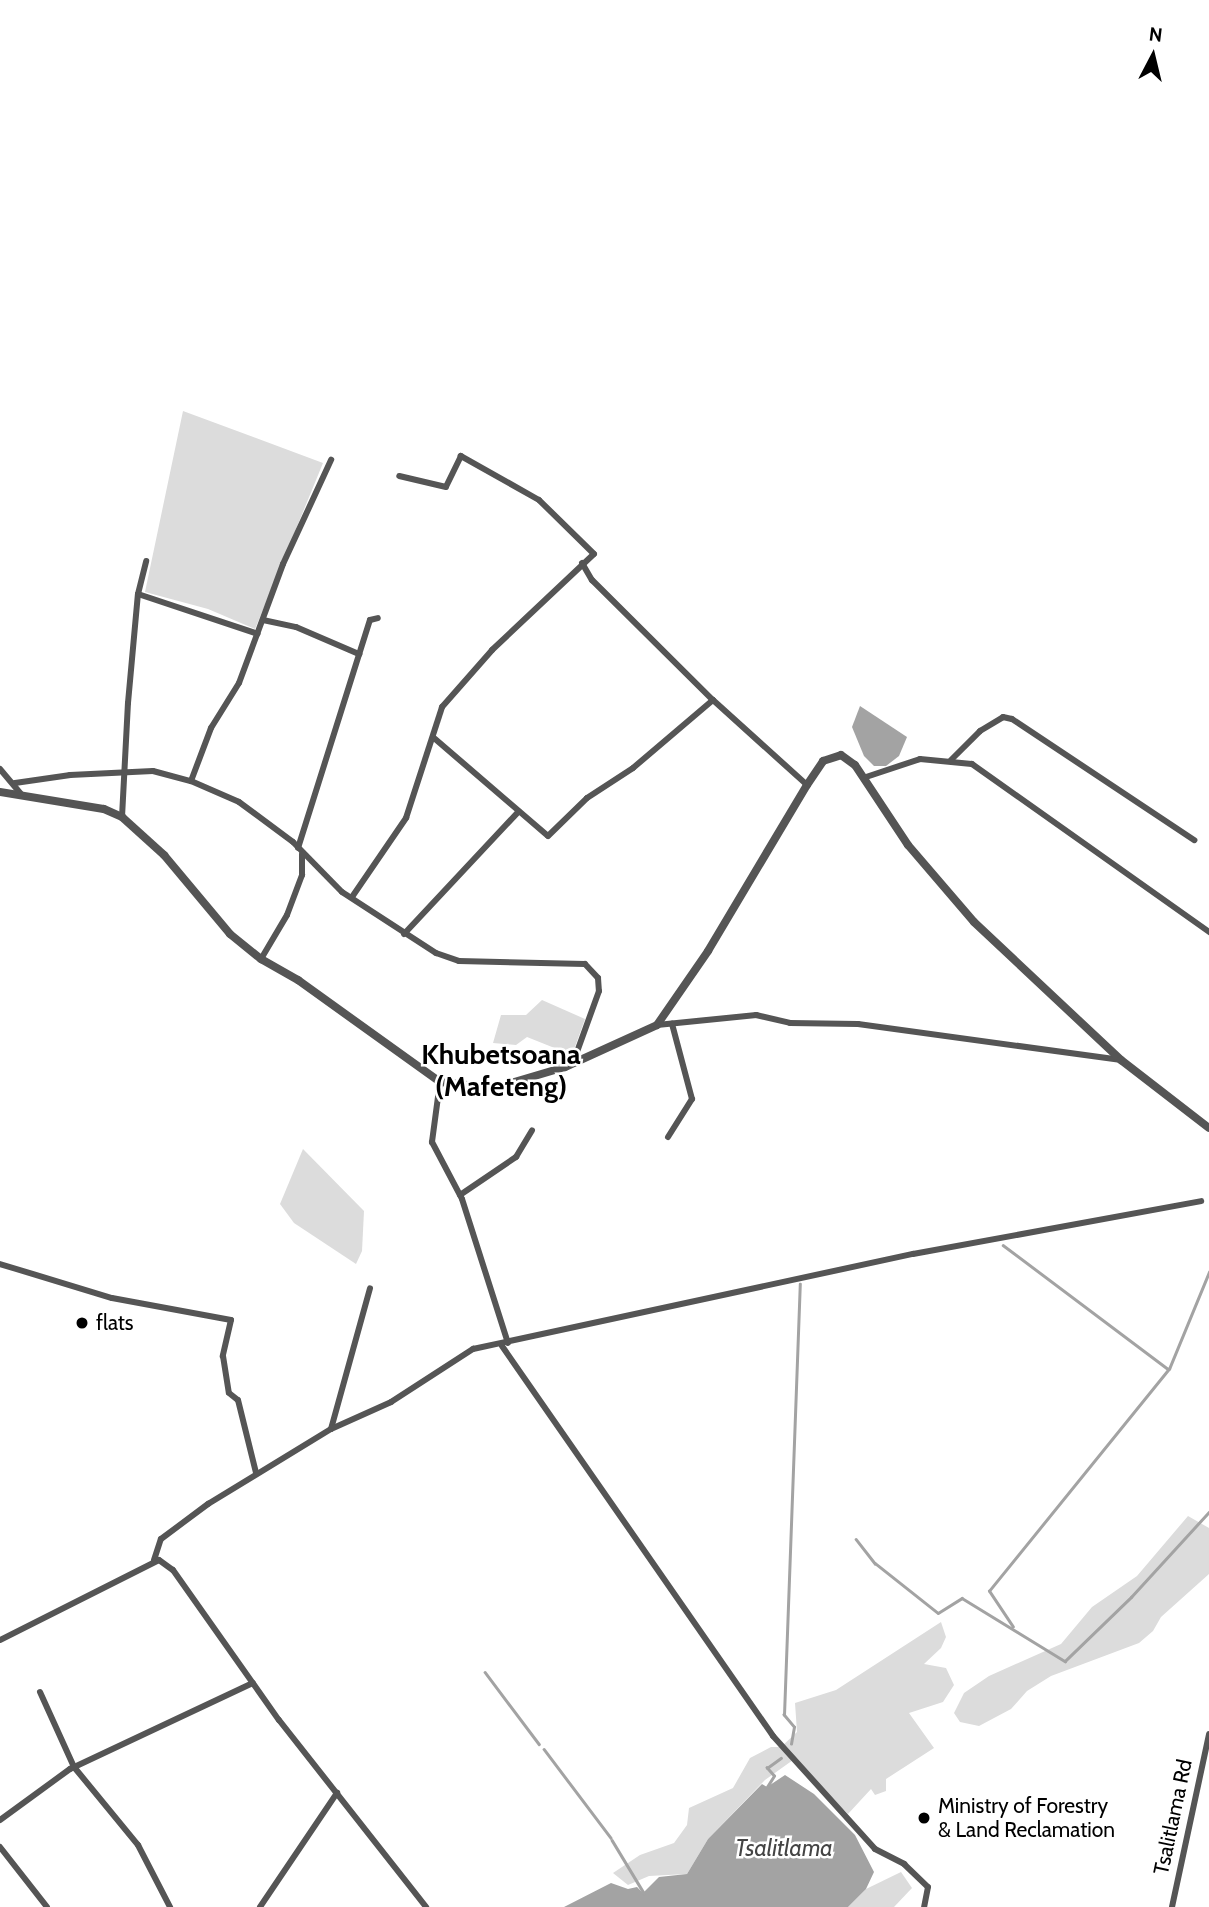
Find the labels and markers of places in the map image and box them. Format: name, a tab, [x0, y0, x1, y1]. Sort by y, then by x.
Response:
place label: flats	[96, 1310, 134, 1336]
marker: flats	[74, 1315, 90, 1331]
place label: Ministry of Forestry & Land Reclamation	[938, 1793, 1115, 1843]
marker: Ministry of Forestry & Land Reclamation	[916, 1810, 932, 1826]

